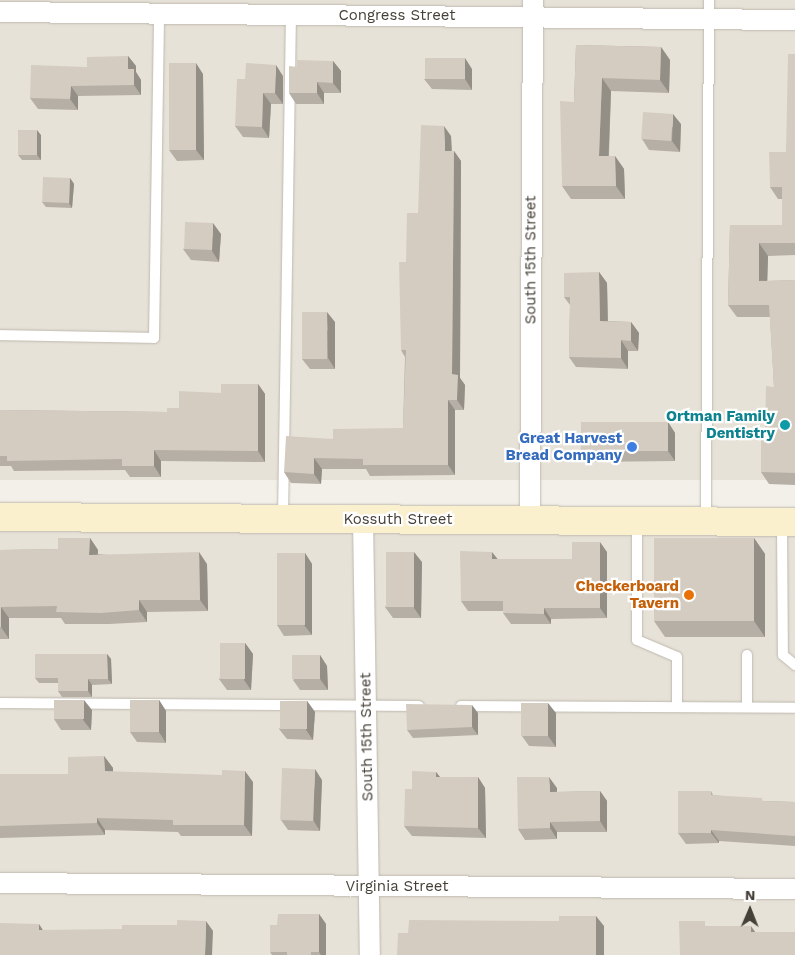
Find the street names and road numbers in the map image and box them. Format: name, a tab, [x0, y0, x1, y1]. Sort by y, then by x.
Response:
street label: Congress Street	[338, 7, 456, 25]
street label: South 15th Street	[522, 196, 540, 324]
street label: Kossuth Street	[343, 511, 453, 529]
street label: South 15th Street	[357, 672, 377, 802]
street label: Virginia Street	[345, 878, 449, 896]

